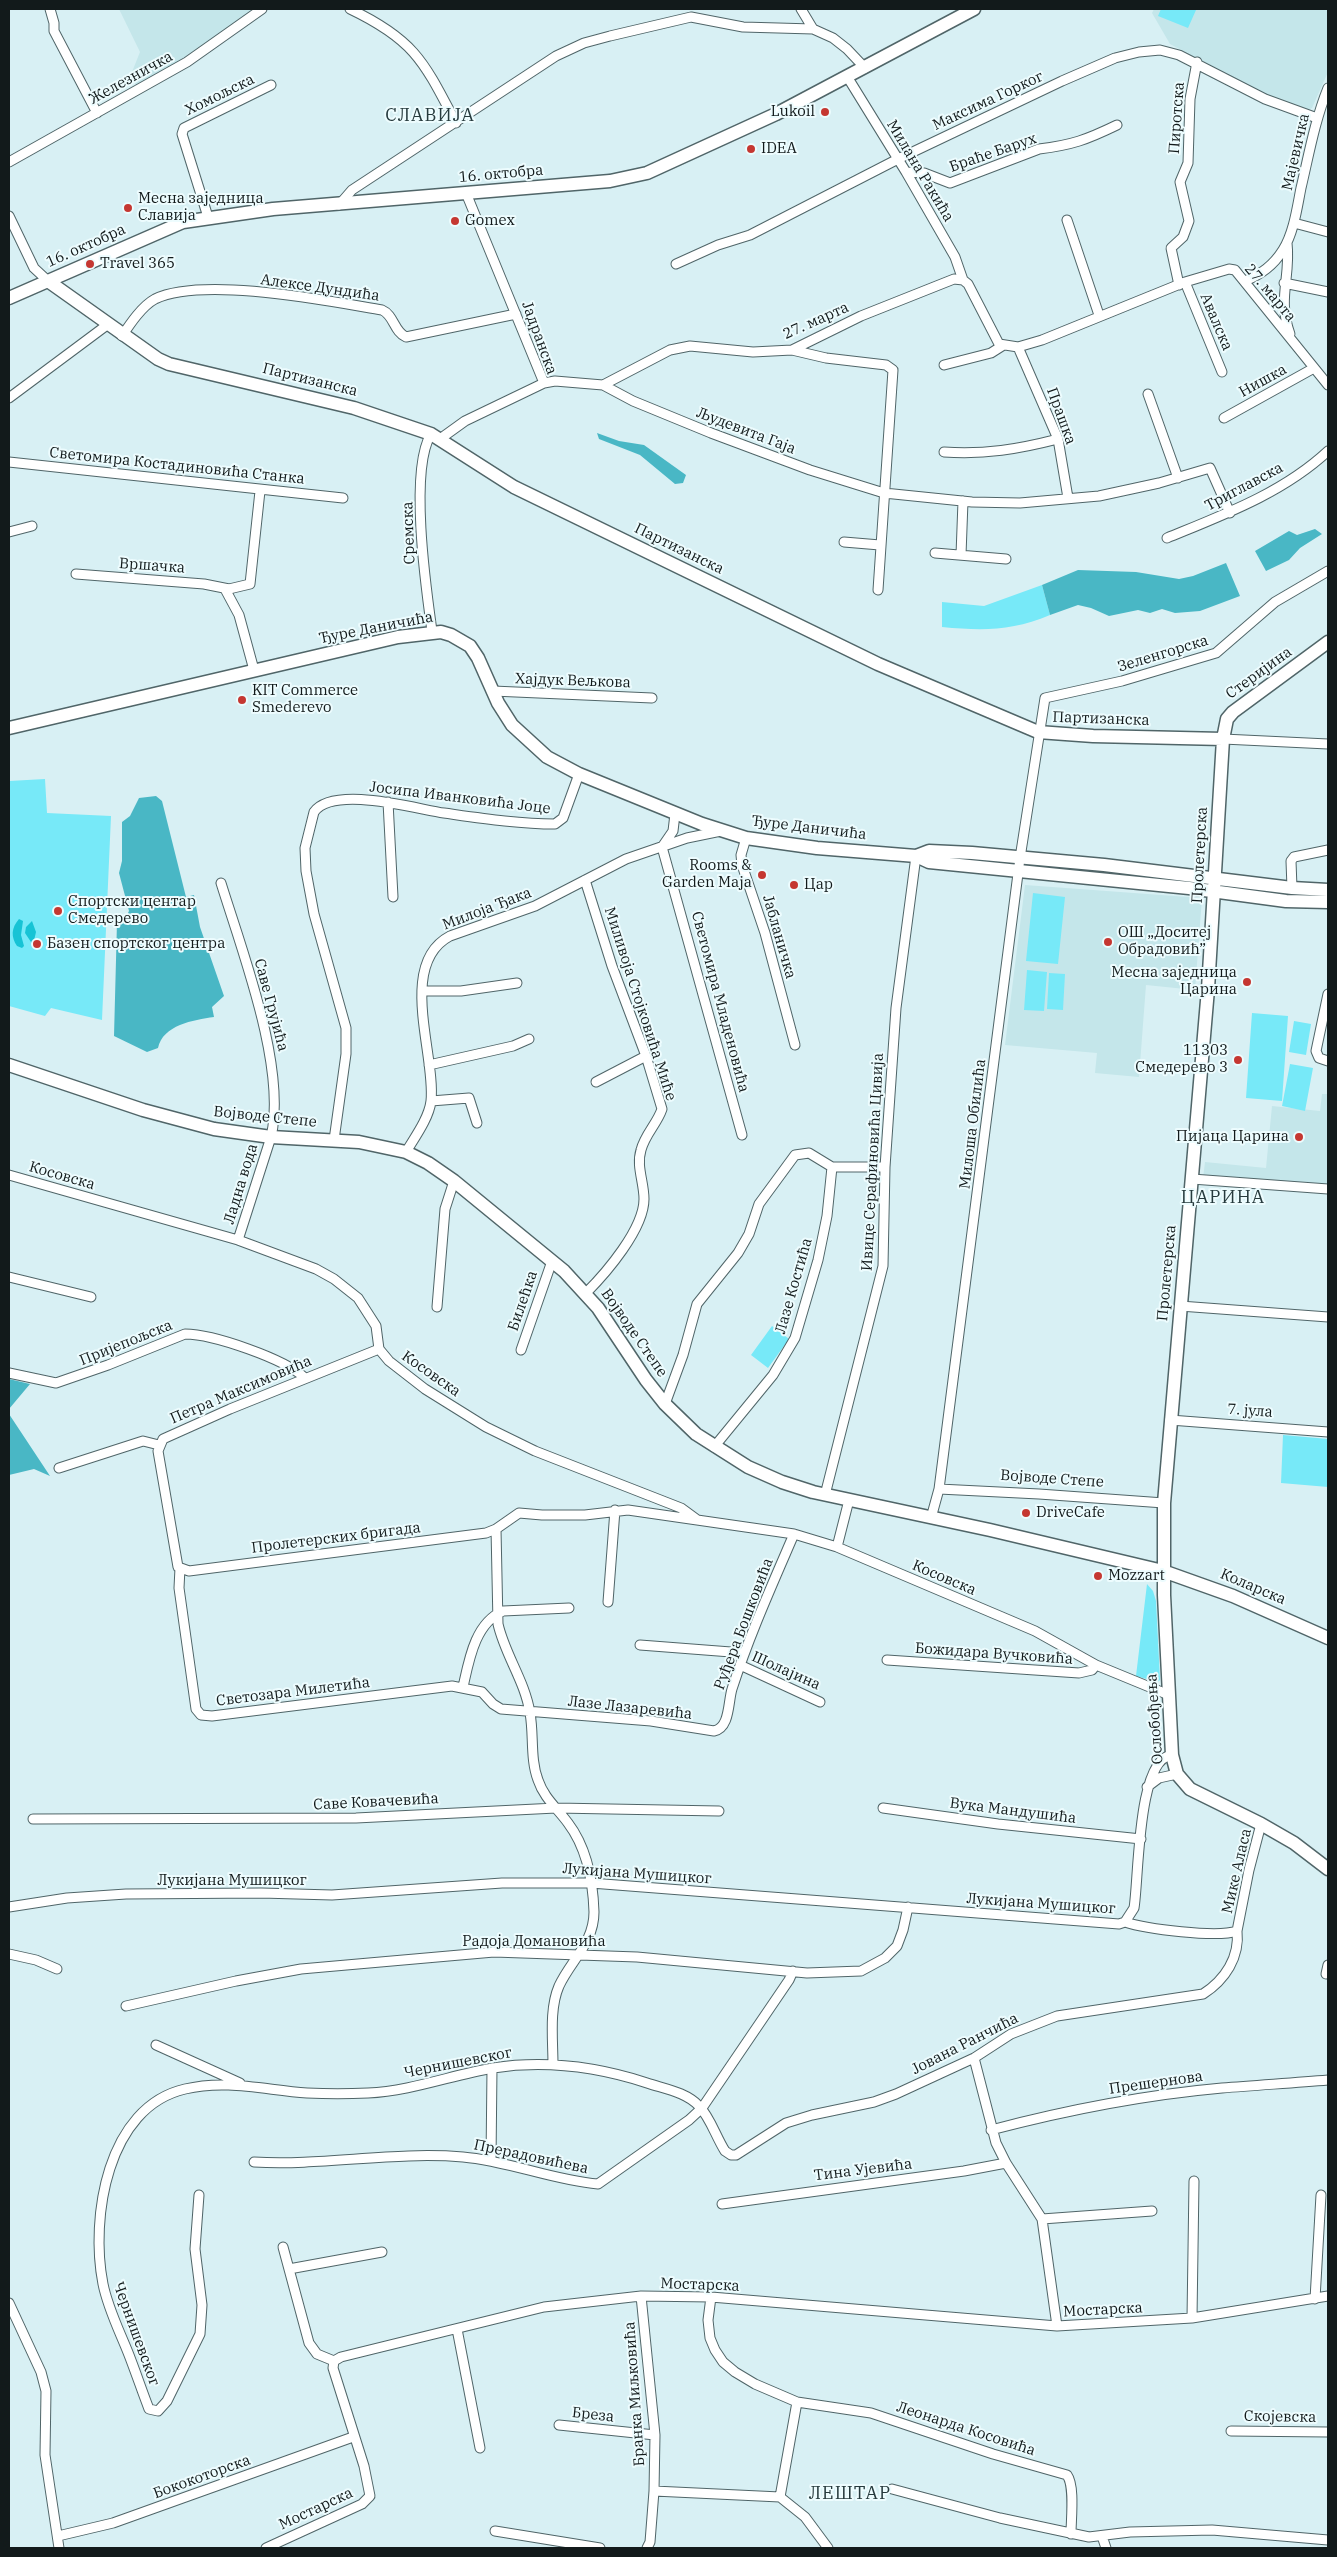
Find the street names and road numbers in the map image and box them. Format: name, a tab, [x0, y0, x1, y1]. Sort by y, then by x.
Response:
street label: Железничка	[86, 48, 176, 108]
street label: Максима Горког	[930, 67, 1046, 135]
street label: Хомољска	[182, 71, 258, 119]
street label: Пиротска	[1166, 81, 1188, 155]
street label: Мајевичка	[1278, 112, 1314, 192]
street label: Милана Ракића	[883, 117, 957, 225]
street label: Браће Барух	[947, 130, 1039, 176]
street label: 16. октобра	[458, 161, 544, 187]
street label: 16. октобра	[44, 221, 128, 271]
street label: 27. марта	[1241, 260, 1299, 326]
street label: Алексе Дундића	[259, 271, 381, 305]
street label: Авалска	[1196, 291, 1236, 353]
street label: 27. марта	[780, 298, 852, 344]
street label: Јадранска	[517, 299, 561, 377]
street label: Партизанска	[261, 360, 359, 400]
street label: Нишка	[1236, 361, 1290, 401]
street label: Прашка	[1042, 385, 1080, 447]
street label: Људевита Гаја	[694, 404, 798, 458]
street label: Светомира Костадиновића Станка	[49, 444, 305, 488]
street label: Триглавска	[1202, 459, 1286, 515]
street label: Сремска	[399, 501, 419, 565]
street label: Партизанска	[631, 520, 727, 578]
street label: Вршачка	[118, 555, 186, 577]
street label: Ђуре Даничића	[317, 608, 435, 648]
street label: Зеленгорска	[1116, 632, 1210, 676]
street label: Стеријина	[1222, 643, 1296, 703]
street label: Хајдук Вељкова	[515, 670, 631, 692]
street label: Партизанска	[1052, 708, 1150, 730]
street label: Јосипа Иванковића Јоце	[368, 778, 552, 818]
street label: Пролетерска	[1188, 806, 1212, 904]
street label: Ђуре Даничића	[750, 812, 868, 844]
street label: Милоја Ђака	[440, 884, 534, 934]
street label: Јабланичка	[758, 893, 800, 981]
street label: Миливоја Стојковића Миће	[600, 905, 680, 1103]
street label: Светомира Младеновића	[687, 910, 753, 1094]
street label: Саве Грујића	[250, 957, 292, 1053]
street label: Ивице Серафиновића Цивија	[858, 1052, 888, 1272]
street label: Милоша Обилића	[956, 1058, 990, 1190]
street label: Војводе Степе	[212, 1103, 318, 1131]
street label: Ладна вода	[220, 1142, 262, 1226]
street label: Косовска	[27, 1158, 97, 1194]
street label: Пролетерска	[1154, 1224, 1180, 1322]
street label: Лазе Костића	[772, 1236, 816, 1336]
street label: Билећка	[504, 1269, 542, 1333]
street label: Војводе Степе	[597, 1285, 671, 1381]
street label: Пријепољска	[77, 1316, 175, 1370]
street label: Косовска	[398, 1347, 464, 1401]
street label: Петра Максимовића	[168, 1352, 314, 1428]
street label: 7. јула	[1227, 1400, 1273, 1422]
street label: Војводе Степе	[1000, 1466, 1104, 1492]
street label: Пролетерских бригада	[250, 1519, 422, 1557]
street label: Руђера Бошковића	[711, 1556, 777, 1692]
street label: Косовска	[909, 1557, 979, 1599]
street label: Коларска	[1217, 1565, 1289, 1609]
street label: Божидара Вучковића	[914, 1640, 1074, 1668]
street label: Шолајина	[749, 1648, 823, 1694]
street label: Ослобођења	[1143, 1673, 1167, 1765]
street label: Светозара Милетића	[215, 1674, 371, 1710]
street label: Лазе Лазаревића	[567, 1693, 693, 1723]
street label: Саве Ковачевића	[313, 1790, 439, 1814]
street label: Вука Мандушића	[949, 1794, 1077, 1828]
street label: Мике Аласа	[1218, 1827, 1256, 1915]
street label: Лукијана Мушицког	[562, 1860, 712, 1888]
street label: Лукијана Мушицког	[157, 1872, 307, 1890]
street label: Лукијана Мушицког	[966, 1890, 1116, 1918]
street label: Радоја Домановића	[462, 1933, 606, 1951]
street label: Јована Ранчића	[909, 2009, 1021, 2079]
street label: Чернишевског	[403, 2044, 513, 2082]
street label: Прешернова	[1108, 2068, 1204, 2098]
street label: Прерадовићева	[472, 2136, 590, 2178]
street label: Тина Ујевића	[813, 2155, 913, 2185]
street label: Мостарска	[660, 2275, 740, 2295]
street label: Чернишевског	[109, 2279, 163, 2389]
street label: Мостарска	[1063, 2299, 1143, 2321]
street label: Бранка Миљковића	[621, 2321, 649, 2467]
street label: Леонарда Косовића	[894, 2398, 1038, 2460]
street label: Бреза	[571, 2404, 615, 2426]
street label: Скојевска	[1244, 2407, 1316, 2427]
street label: Бококоторска	[151, 2451, 253, 2503]
street label: Мостарска	[276, 2484, 356, 2534]

